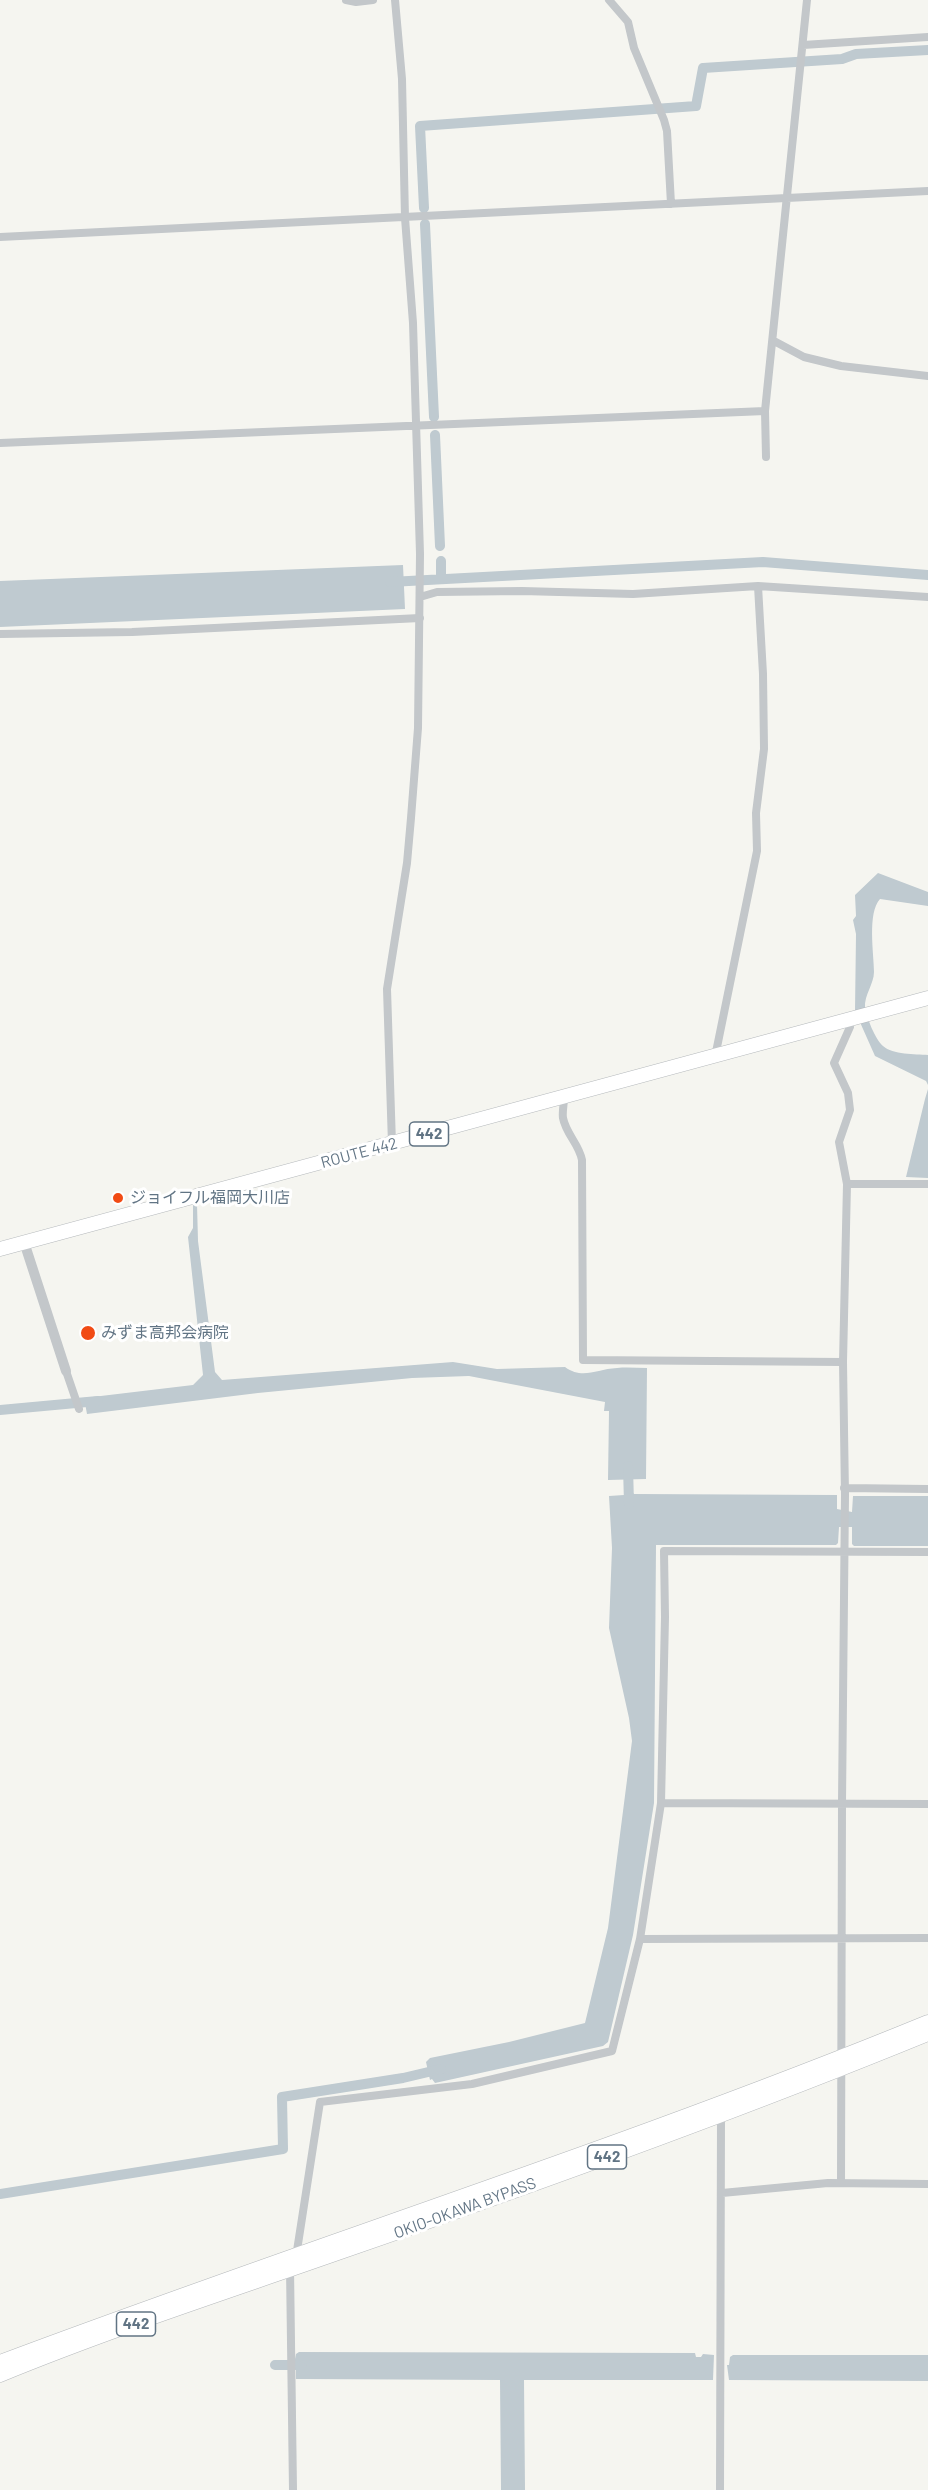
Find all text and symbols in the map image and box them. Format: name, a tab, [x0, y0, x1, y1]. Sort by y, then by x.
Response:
road number: 442	[410, 1122, 448, 1146]
street label: ROUTE 442	[319, 1134, 399, 1172]
place label: ジョイフル福岡大川店	[130, 1188, 290, 1208]
marker: ジョイフル福岡大川店	[111, 1191, 125, 1205]
place label: みずま高邦会病院	[101, 1323, 229, 1343]
marker: みずま高邦会病院	[79, 1324, 97, 1342]
road number: 442	[588, 2145, 626, 2169]
street label: OKIO-OKAWA BYPASS	[391, 2173, 539, 2243]
road number: 442	[116, 2312, 156, 2336]

